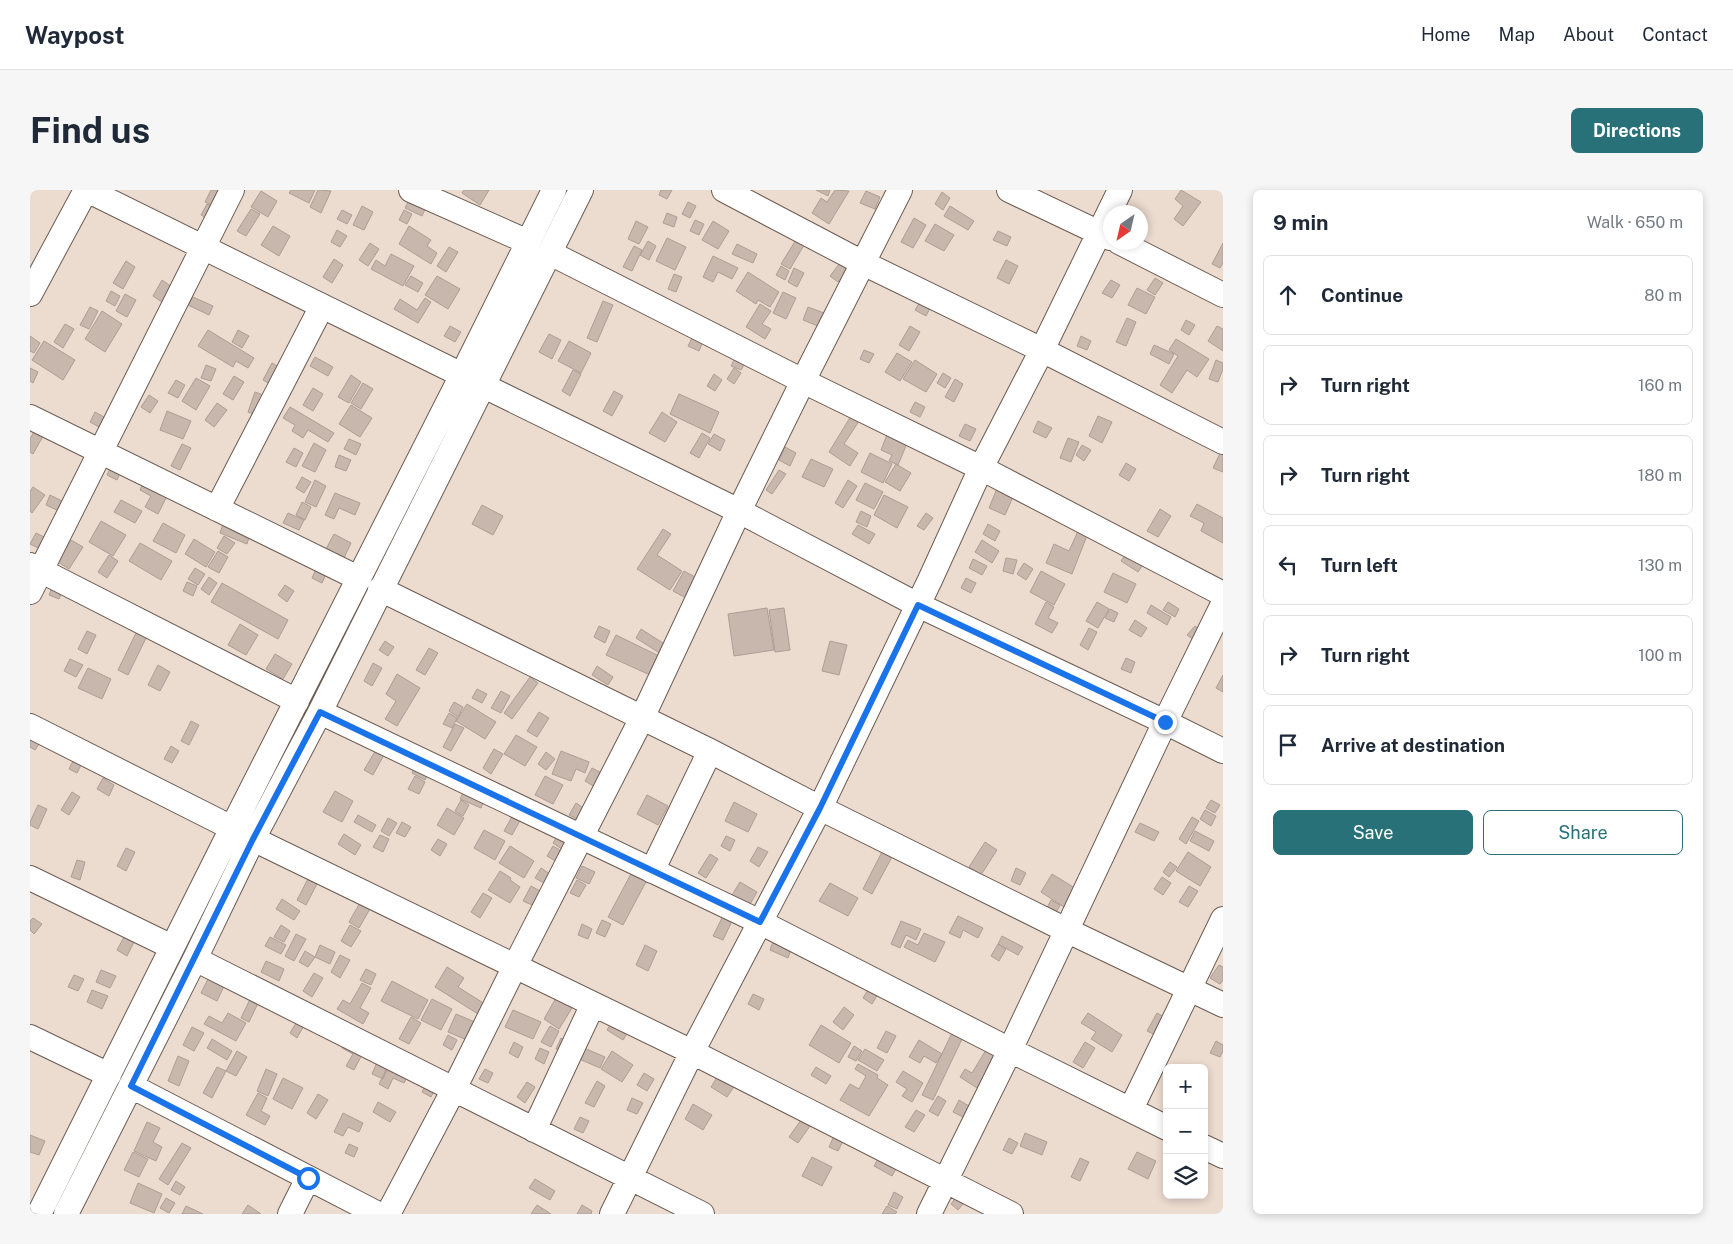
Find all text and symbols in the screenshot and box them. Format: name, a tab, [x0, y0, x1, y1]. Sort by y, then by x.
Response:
text: Waypost	[25, 21, 125, 49]
text: Home	[1421, 24, 1471, 45]
text: Map	[1499, 24, 1535, 45]
text: About	[1563, 24, 1614, 45]
text: Contact	[1642, 24, 1708, 45]
button: Directions	[1571, 108, 1703, 153]
text: Find us	[30, 110, 150, 151]
north arrow	[1103, 205, 1148, 250]
text: 9 min	[1273, 210, 1329, 235]
text: Walk · 650 m	[1587, 213, 1683, 232]
icon: ahead	[1274, 281, 1302, 309]
text: Continue	[1321, 284, 1403, 306]
text: 80 m	[1644, 286, 1682, 305]
icon: right	[1274, 371, 1302, 399]
text: Turn right	[1321, 374, 1410, 396]
text: 160 m	[1638, 376, 1682, 395]
icon: right	[1274, 461, 1302, 489]
text: Turn right	[1321, 464, 1410, 486]
text: 180 m	[1638, 466, 1682, 485]
icon: left	[1274, 551, 1302, 579]
text: Turn left	[1321, 554, 1398, 576]
text: 130 m	[1638, 556, 1682, 575]
icon: right	[1274, 641, 1302, 669]
text: Turn right	[1321, 644, 1410, 666]
text: 100 m	[1638, 646, 1682, 665]
route end	[1154, 711, 1177, 734]
icon: arrive	[1274, 731, 1302, 759]
text: Arrive at destination	[1321, 734, 1505, 756]
button: Save	[1273, 810, 1473, 855]
button: Share	[1483, 810, 1683, 855]
map controls	[1163, 1064, 1208, 1199]
button: +	[1163, 1064, 1208, 1109]
button: −	[1163, 1109, 1208, 1154]
button: layers	[1163, 1154, 1208, 1199]
route start	[297, 1167, 320, 1190]

